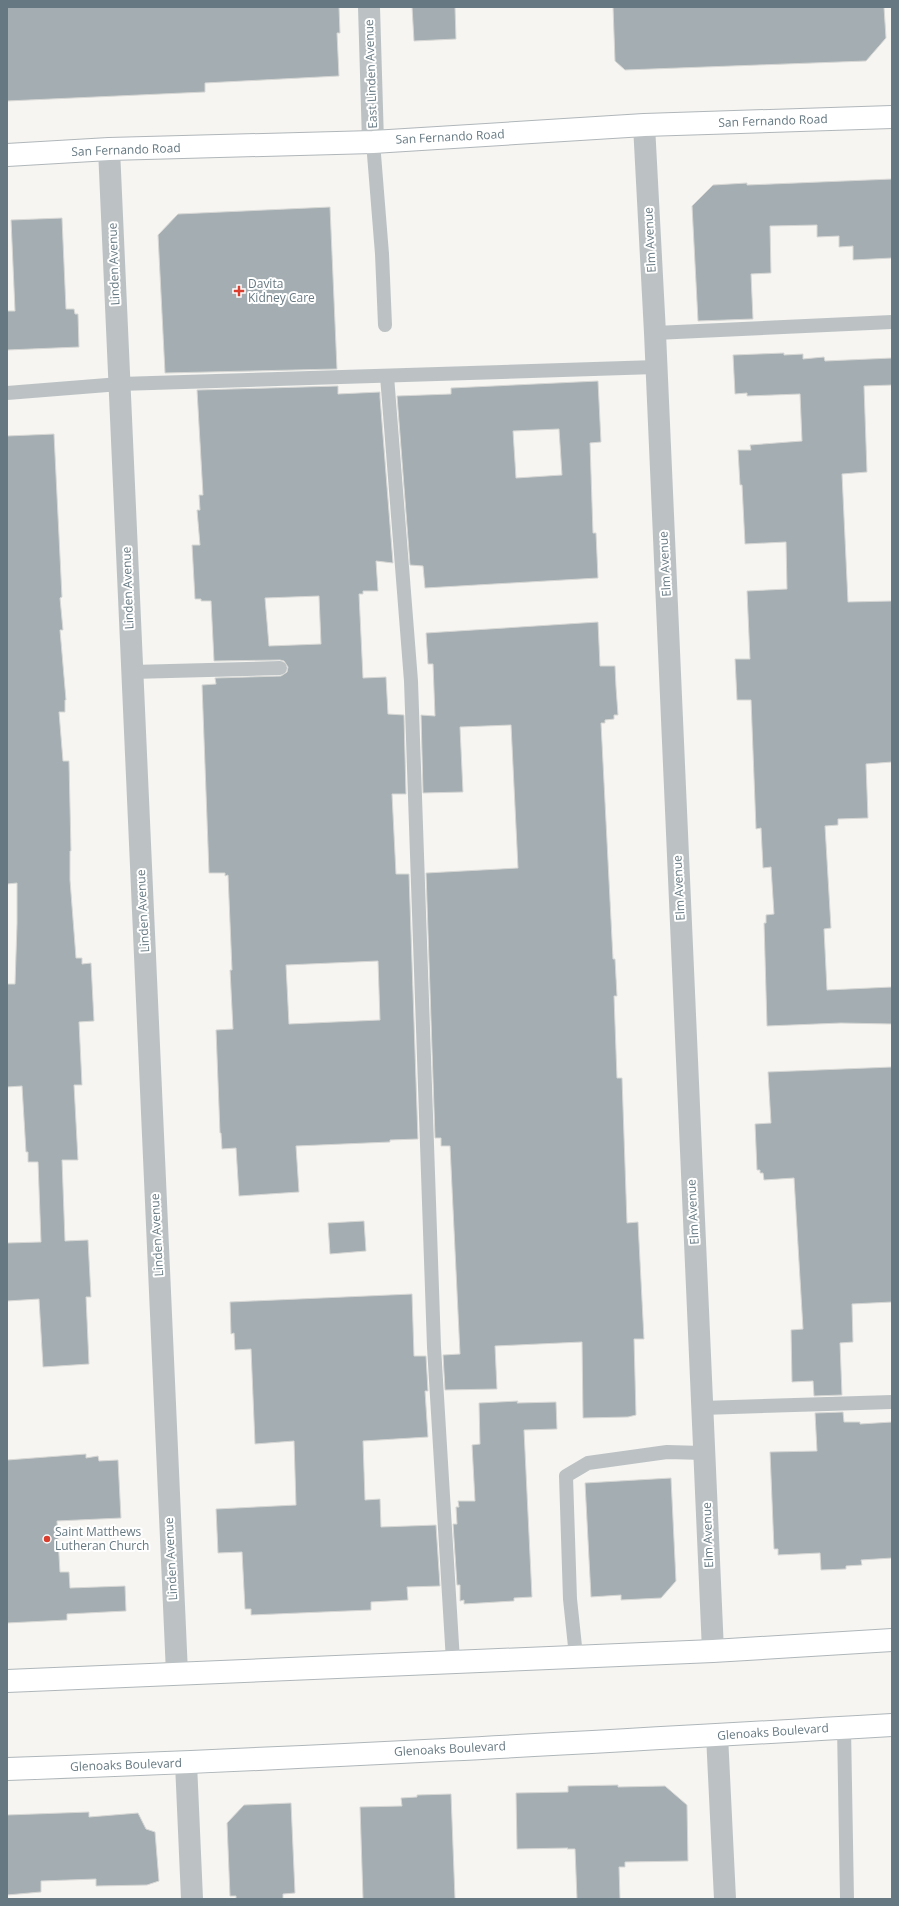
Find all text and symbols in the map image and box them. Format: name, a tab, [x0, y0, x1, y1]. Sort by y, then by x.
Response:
street label: East Linden Avenue	[360, 19, 381, 129]
street label: San Fernando Road	[718, 110, 828, 131]
street label: San Fernando Road	[395, 125, 505, 148]
street label: San Fernando Road	[71, 139, 181, 160]
street label: Elm Avenue	[639, 207, 660, 273]
street label: Linden Avenue	[104, 222, 123, 306]
place label: Davita Kidney Care	[248, 275, 315, 306]
marker: Davita Kidney Care	[233, 285, 245, 297]
street label: Elm Avenue	[654, 531, 675, 597]
street label: Linden Avenue	[118, 546, 137, 630]
street label: Elm Avenue	[668, 855, 689, 921]
street label: Linden Avenue	[132, 869, 153, 953]
street label: Elm Avenue	[682, 1179, 703, 1245]
street label: Linden Avenue	[146, 1193, 167, 1277]
street label: Elm Avenue	[698, 1502, 717, 1568]
street label: Linden Avenue	[160, 1517, 181, 1601]
place label: Saint Matthews Lutheran Church	[55, 1523, 149, 1554]
marker: Saint Matthews Lutheran Church	[42, 1534, 52, 1544]
street label: Glenoaks Boulevard	[717, 1719, 829, 1744]
street label: Glenoaks Boulevard	[394, 1737, 506, 1760]
street label: Glenoaks Boulevard	[70, 1754, 182, 1775]

